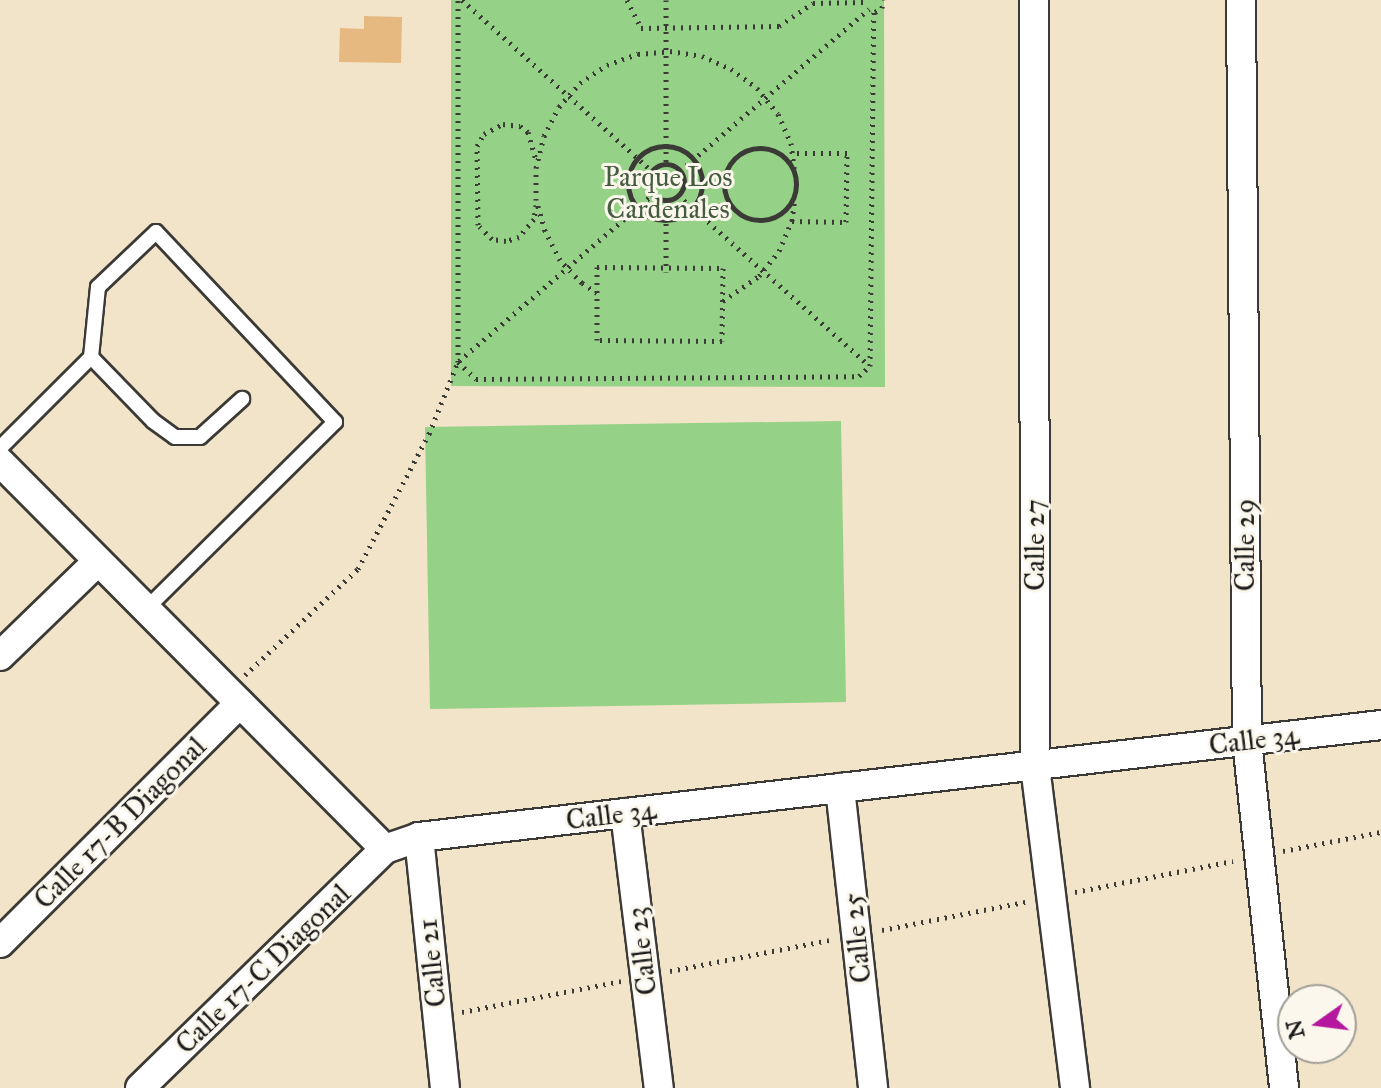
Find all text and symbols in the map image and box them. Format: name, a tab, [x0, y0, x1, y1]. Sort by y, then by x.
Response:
park label: Parque Los Cardenales	[604, 160, 732, 226]
street label: Calle 27	[1018, 499, 1052, 591]
street label: Calle 29	[1228, 499, 1262, 591]
street label: Calle 34	[1207, 718, 1301, 762]
street label: Calle 17-B Diagonal	[27, 730, 213, 916]
street label: Calle 34	[564, 793, 658, 837]
street label: Calle 17-C Diagonal	[169, 877, 357, 1061]
street label: Calle 25	[836, 891, 878, 985]
street label: Calle 23	[620, 905, 664, 997]
street label: Calle 21	[411, 917, 453, 1009]
north arrow	[1277, 984, 1357, 1064]
text: N	[1280, 1017, 1311, 1042]

